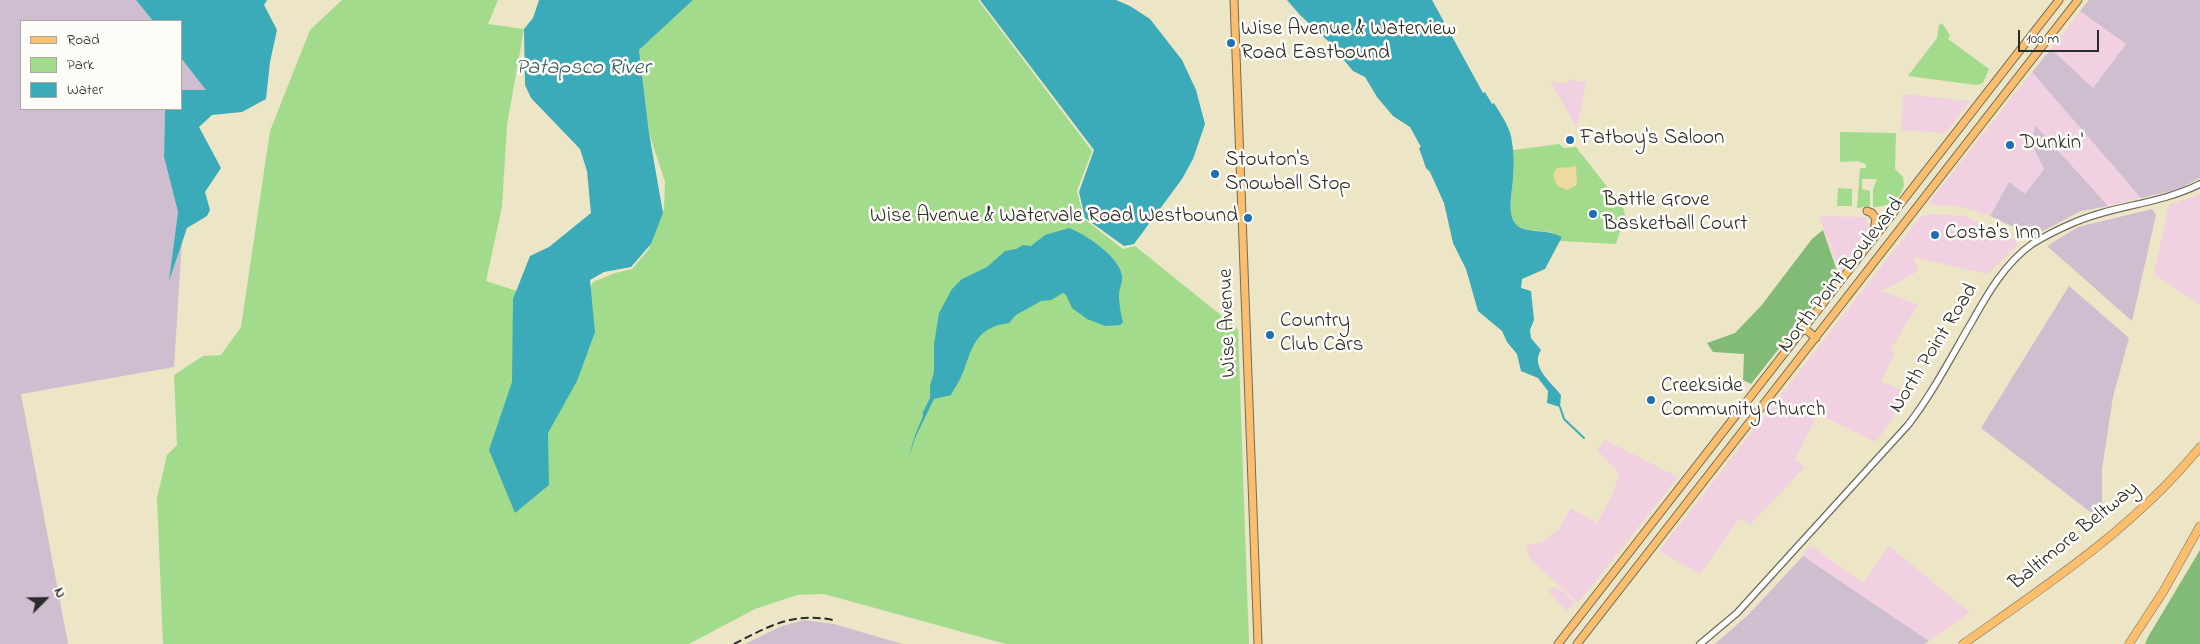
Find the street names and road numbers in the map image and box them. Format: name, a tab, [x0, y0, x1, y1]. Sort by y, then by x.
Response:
street label: North Point Boulevard	[1774, 193, 1910, 359]
street label: Wise Avenue	[1215, 268, 1243, 378]
street label: North Point Road	[1885, 280, 1985, 418]
street label: Baltimore Beltway	[2005, 477, 2145, 597]

